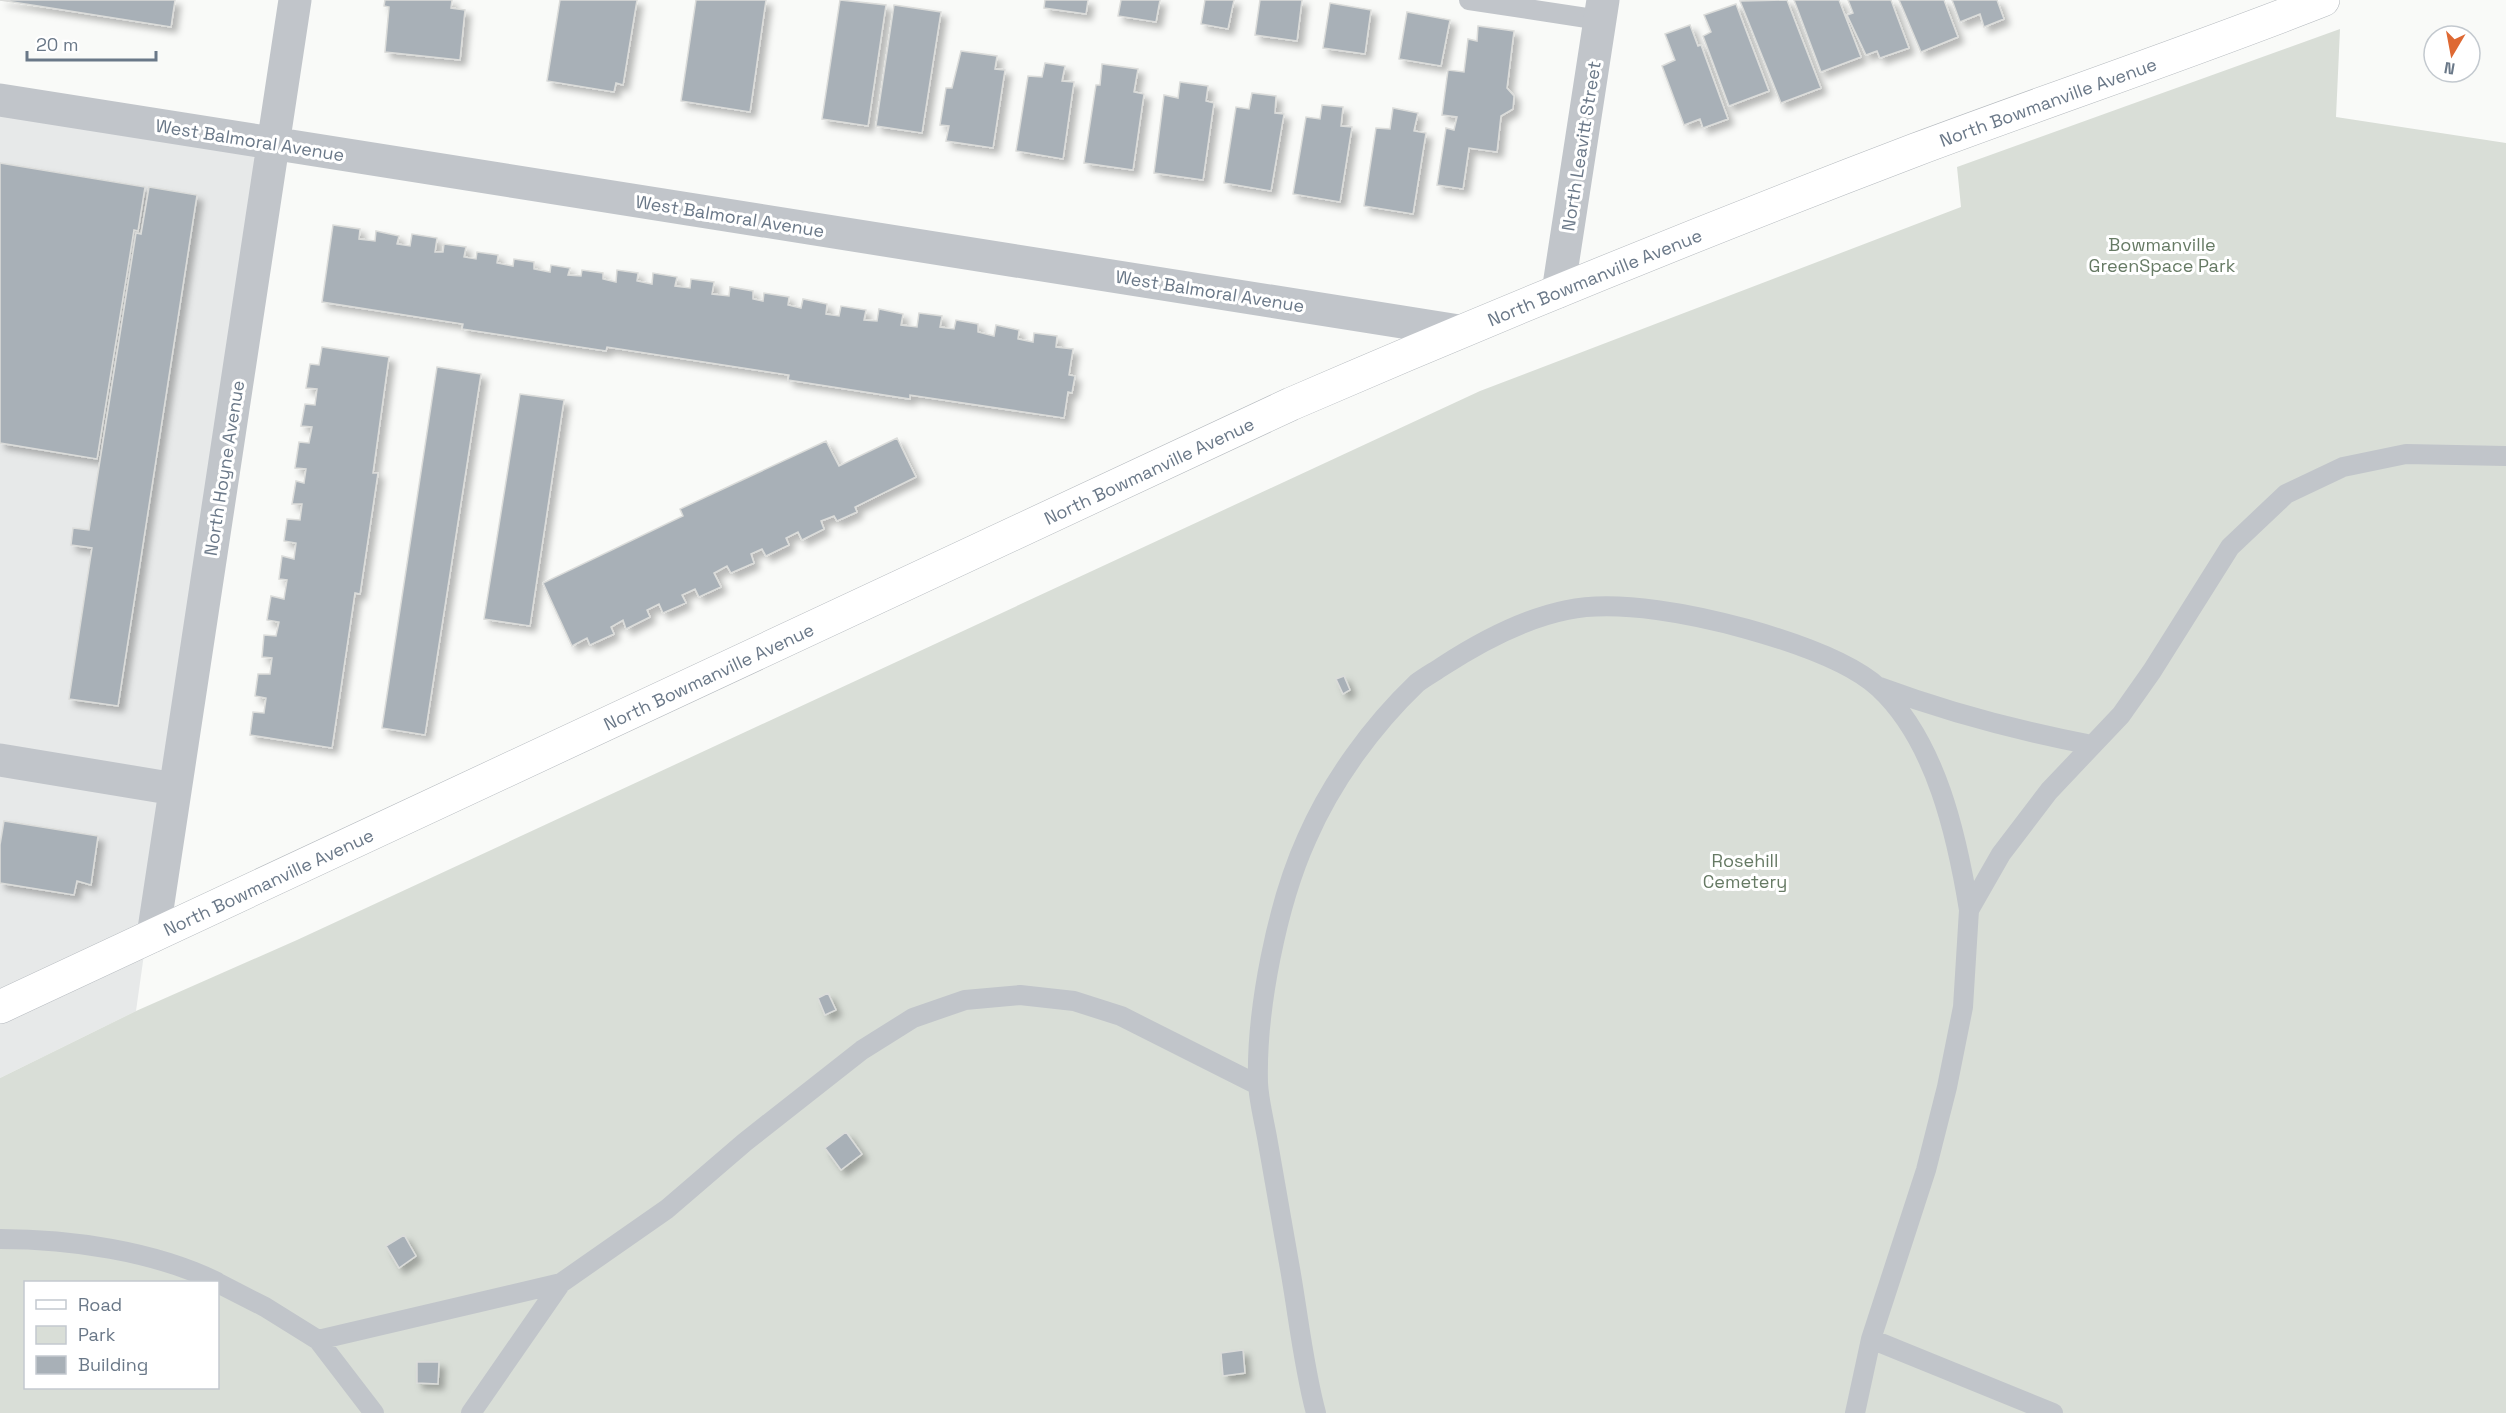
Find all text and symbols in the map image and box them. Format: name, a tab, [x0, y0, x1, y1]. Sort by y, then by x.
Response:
scale bar	[27, 24, 156, 62]
north arrow	[2422, 24, 2482, 84]
text: 20 m	[36, 33, 79, 56]
street label: North Bowmanville Avenue	[1936, 52, 2160, 151]
text: N	[2442, 57, 2457, 80]
street label: North Leavitt Street	[1556, 59, 1606, 233]
street label: West Balmoral Avenue	[154, 114, 346, 166]
street label: West Balmoral Avenue	[634, 190, 826, 242]
street label: North Bowmanville Avenue	[1484, 223, 1705, 331]
park label: Bowmanville GreenSpace Park	[2089, 233, 2236, 277]
street label: West Balmoral Avenue	[1114, 265, 1306, 317]
street label: North Hoyne Avenue	[199, 379, 249, 557]
street label: North Bowmanville Avenue	[1040, 411, 1258, 529]
street label: North Bowmanville Avenue	[600, 617, 817, 735]
street label: North Bowmanville Avenue	[159, 823, 377, 941]
park label: Rosehill Cemetery	[1703, 849, 1787, 893]
legend	[24, 1281, 219, 1389]
text: Road	[78, 1293, 122, 1316]
text: Park	[78, 1323, 116, 1346]
text: Building	[78, 1353, 148, 1376]

